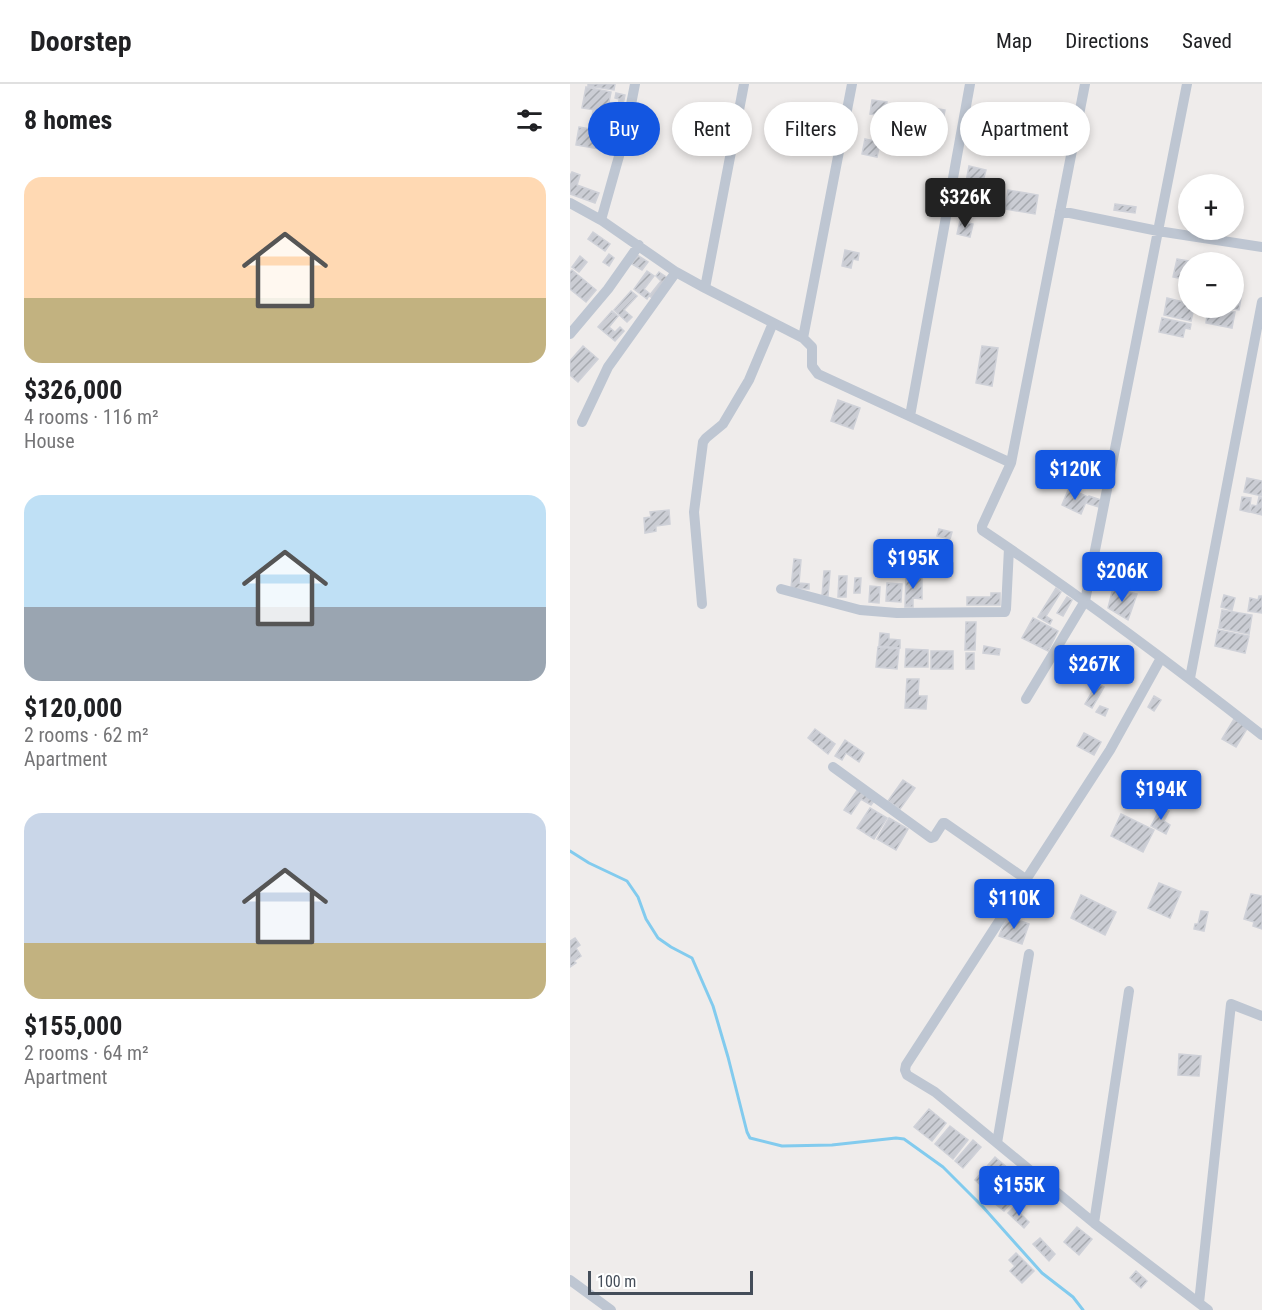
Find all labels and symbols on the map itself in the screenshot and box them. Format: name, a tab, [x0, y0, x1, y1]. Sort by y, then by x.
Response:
pin: $326K	[923, 178, 1007, 229]
pin: $120K	[1033, 450, 1117, 501]
pin: $195K	[871, 539, 955, 590]
pin: $206K	[1080, 552, 1164, 603]
pin: $267K	[1052, 645, 1136, 696]
pin: $194K	[1119, 770, 1203, 821]
pin: $110K	[972, 879, 1056, 930]
pin: $155K	[977, 1166, 1061, 1217]
scale bar	[588, 1268, 753, 1296]

